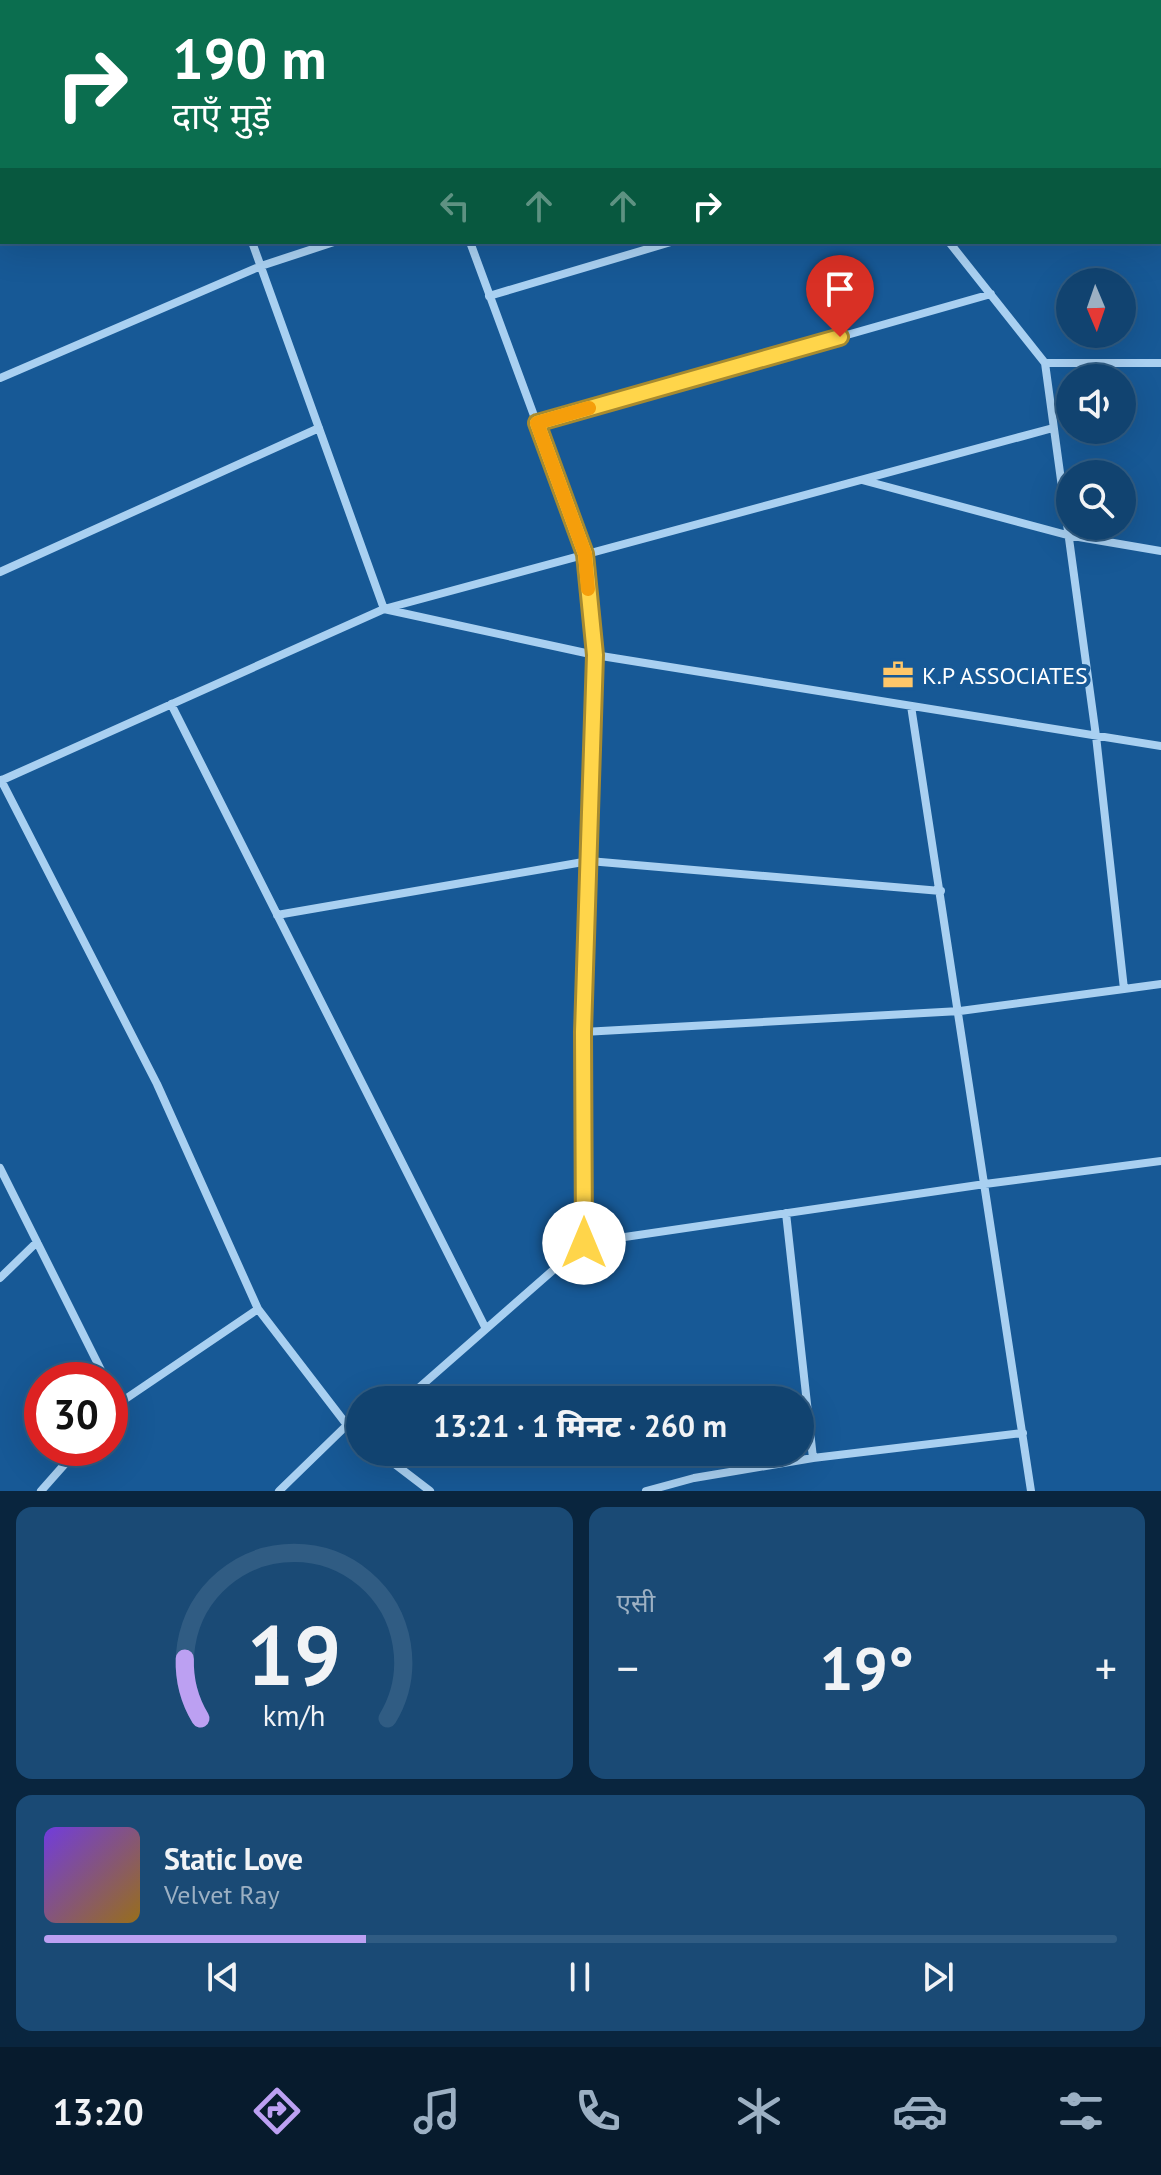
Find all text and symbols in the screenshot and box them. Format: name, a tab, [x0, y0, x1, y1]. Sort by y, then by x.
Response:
text: 190 m	[172, 22, 327, 94]
icon: right	[40, 32, 144, 136]
text: दाएँ मुड़ें	[172, 92, 271, 139]
icon: left	[433, 184, 477, 228]
icon: ahead	[517, 184, 561, 228]
icon: ahead	[601, 184, 645, 228]
icon: right	[685, 184, 729, 228]
pin	[806, 255, 874, 337]
icon: arrive	[818, 267, 862, 311]
north arrow	[1056, 268, 1136, 348]
map controls	[1056, 268, 1136, 540]
button: sound	[1056, 364, 1136, 444]
button: search	[1056, 460, 1136, 540]
office icon: K.P ASSOCIATES	[881, 658, 915, 692]
place label: K.P ASSOCIATES	[922, 660, 1088, 691]
position arrow	[542, 1201, 626, 1285]
speed limit sign: 30	[24, 1362, 128, 1466]
text: 13:21 · 1 मिनट · 260 m	[433, 1406, 727, 1445]
text: एसी	[617, 1586, 655, 1619]
text: 19	[247, 1600, 341, 1708]
text: 19°	[820, 1629, 914, 1707]
text: −	[617, 1639, 639, 1696]
text: +	[1095, 1639, 1117, 1696]
text: km/h	[263, 1697, 326, 1734]
text: Static Love	[164, 1839, 303, 1878]
text: Velvet Ray	[164, 1878, 280, 1911]
icon: previous	[201, 1955, 245, 1999]
icon: pause	[558, 1955, 602, 1999]
icon: next	[916, 1955, 960, 1999]
icon: directions	[249, 2083, 305, 2139]
icon: music	[409, 2083, 465, 2139]
icon: phone	[570, 2083, 626, 2139]
icon: climate	[731, 2083, 787, 2139]
icon: car	[892, 2083, 948, 2139]
icon: filters	[1053, 2083, 1109, 2139]
text: 13:20	[52, 2088, 144, 2135]

